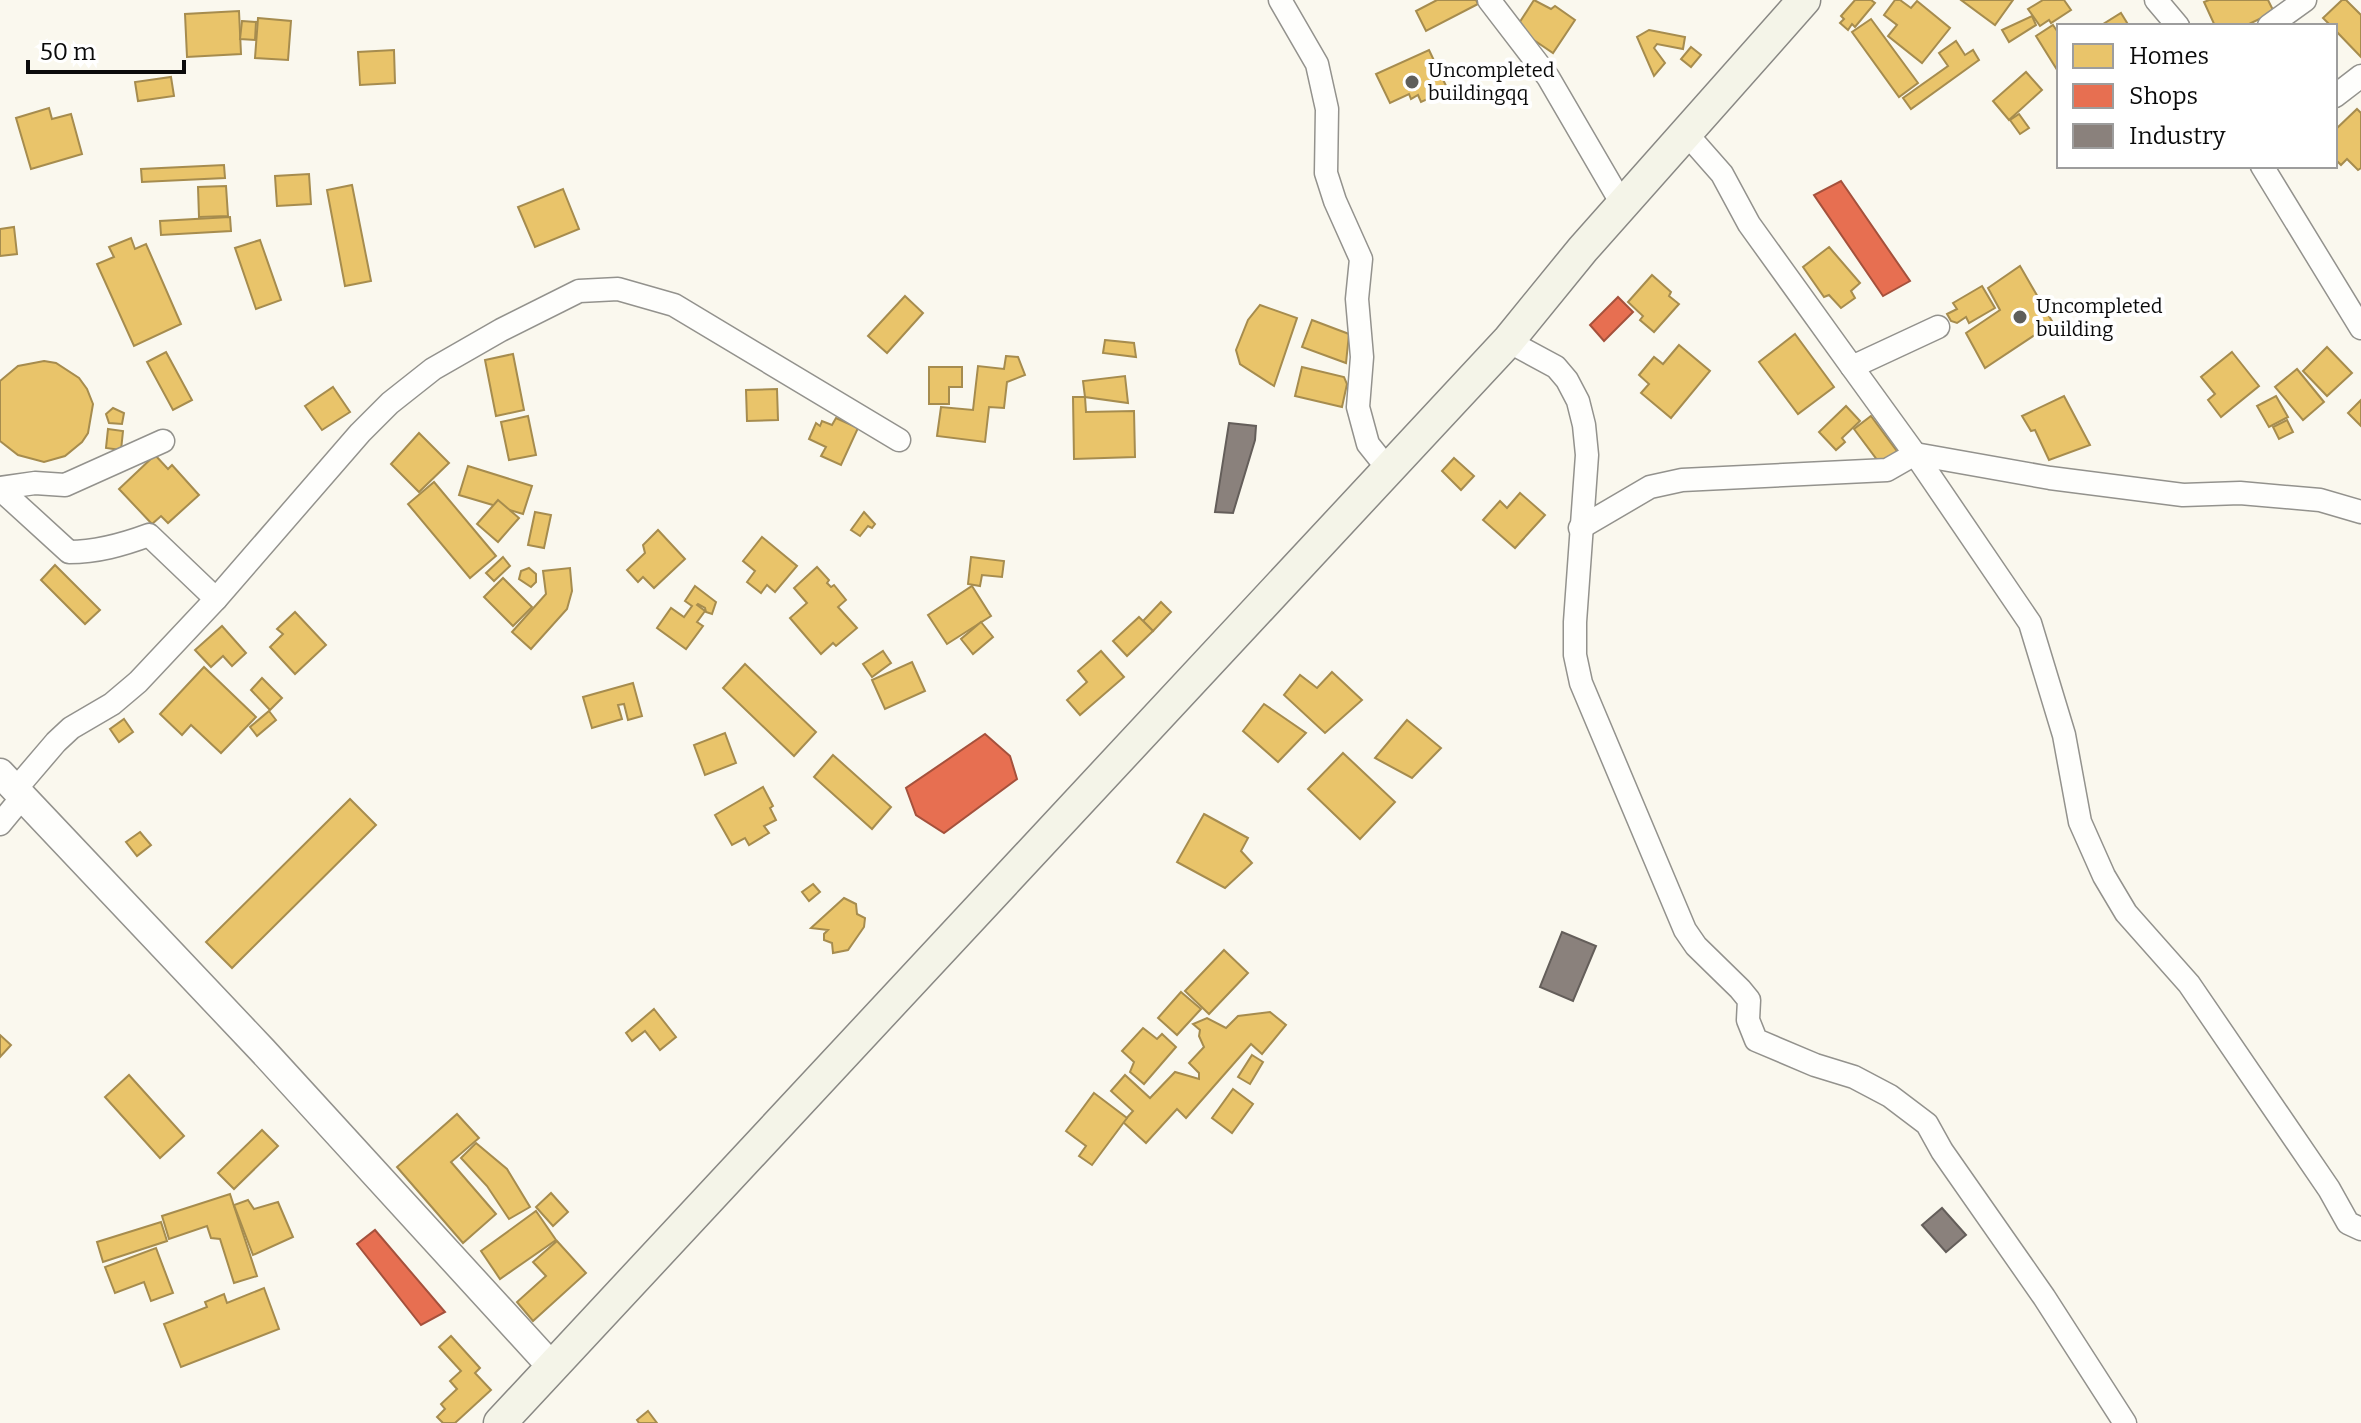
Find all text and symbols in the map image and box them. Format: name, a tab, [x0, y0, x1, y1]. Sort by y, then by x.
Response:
scale bar	[28, 24, 184, 74]
legend	[2057, 24, 2337, 168]
text: 50 m	[40, 38, 96, 66]
text: Homes	[2129, 42, 2209, 70]
place label: Uncompleted buildingqq	[1428, 58, 1555, 105]
marker: Uncompleted buildingqq	[1403, 73, 1421, 91]
text: Shops	[2129, 82, 2198, 110]
text: Industry	[2129, 122, 2226, 150]
place label: Uncompleted building	[2036, 294, 2163, 341]
marker: Uncompleted building	[2011, 308, 2029, 326]

